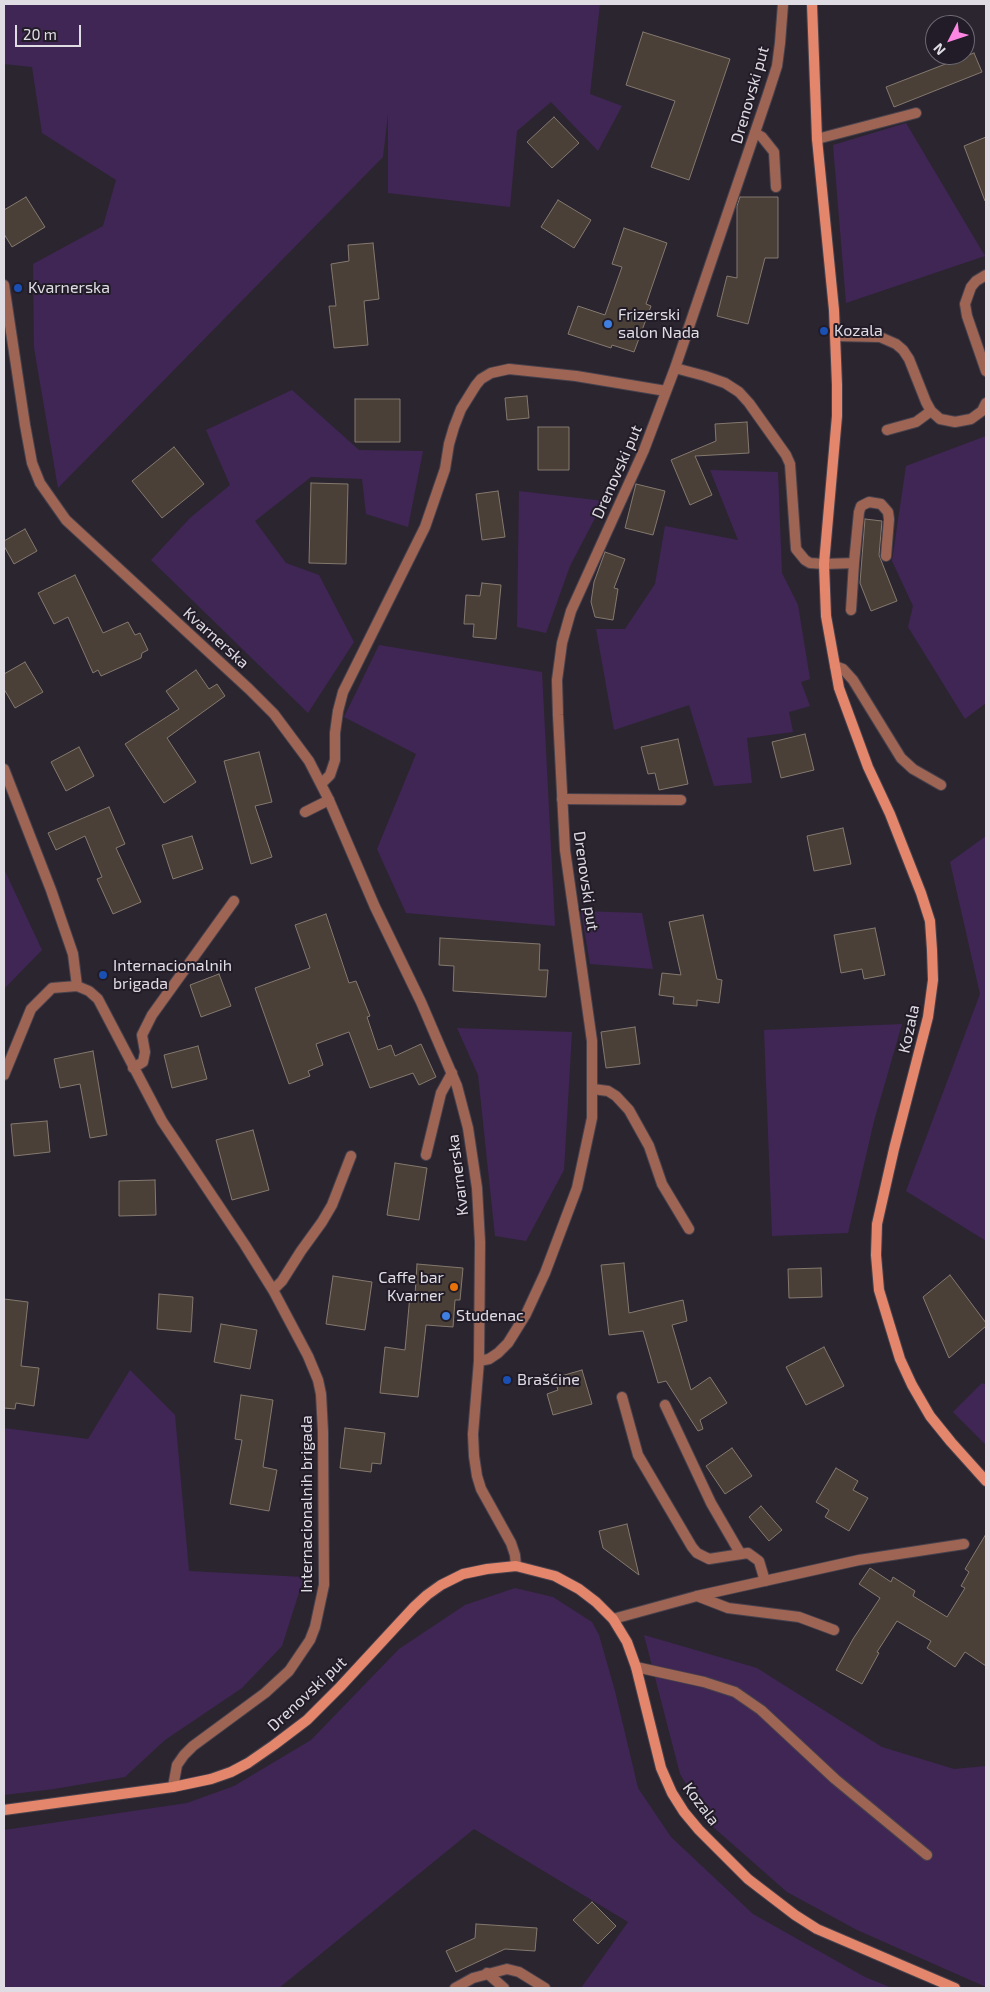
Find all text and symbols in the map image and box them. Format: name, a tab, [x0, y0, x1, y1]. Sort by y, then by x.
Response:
scale bar	[18, 15, 84, 47]
north arrow	[925, 15, 975, 65]
text: 20 m	[23, 25, 57, 43]
text: N	[929, 40, 949, 59]
street label: Drenovski put	[727, 44, 773, 146]
place label: Kvarnerska	[28, 278, 110, 298]
marker: Kvarnerska	[12, 282, 24, 294]
place label: Frizerski salon Nada	[618, 305, 700, 343]
marker: Frizerski salon Nada	[602, 318, 614, 330]
place label: Kozala	[834, 321, 883, 341]
marker: Kozala	[818, 325, 830, 337]
street label: Drenovski put	[588, 422, 646, 522]
street label: Kvarnerska	[179, 603, 253, 673]
street label: Drenovski put	[570, 830, 602, 932]
place label: Internacionalnih brigada	[113, 956, 232, 994]
marker: Internacionalnih brigada	[97, 969, 109, 981]
street label: Kozala	[895, 1003, 923, 1055]
street label: Kvarnerska	[443, 1133, 473, 1217]
place label: Caffe bar Kvarner	[378, 1268, 444, 1306]
marker: Caffe bar Kvarner	[448, 1281, 460, 1293]
place label: Studenac	[456, 1306, 524, 1326]
marker: Studenac	[440, 1310, 452, 1322]
place label: Brašćine	[517, 1370, 580, 1390]
marker: Brašćine	[501, 1374, 513, 1386]
street label: Internacionalnih brigada	[297, 1415, 317, 1593]
street label: Drenovski put	[264, 1653, 350, 1735]
street label: Kozala	[679, 1779, 723, 1829]

